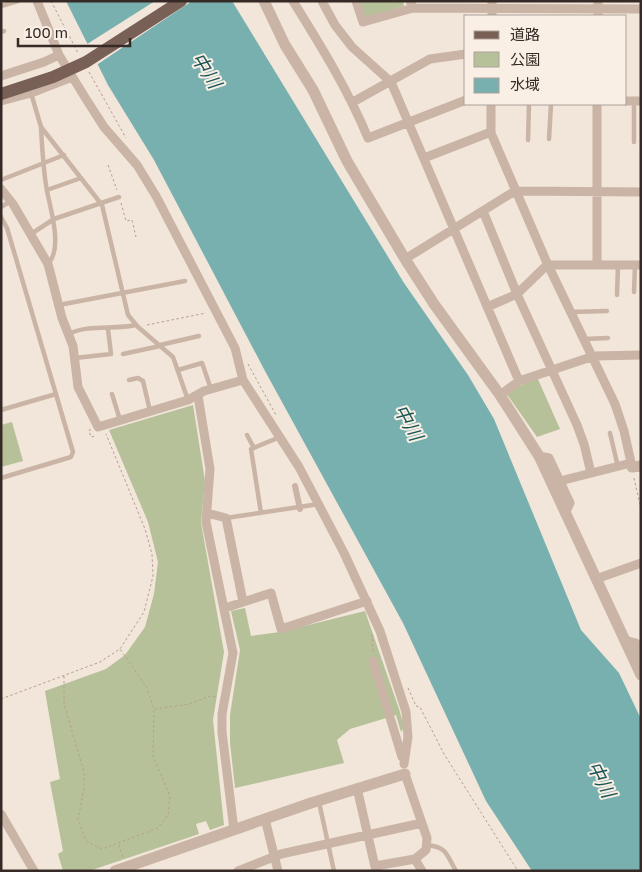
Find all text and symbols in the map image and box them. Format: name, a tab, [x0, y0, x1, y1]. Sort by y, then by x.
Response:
scale bar	[18, 15, 130, 47]
legend	[464, 15, 627, 105]
text: 100 m	[25, 23, 68, 41]
text: 道路	[510, 25, 540, 43]
water label: 中川	[187, 48, 228, 94]
text: 公園	[510, 50, 540, 68]
text: 水域	[510, 75, 540, 93]
water label: 中川	[390, 400, 429, 446]
water label: 中川	[583, 757, 622, 803]

